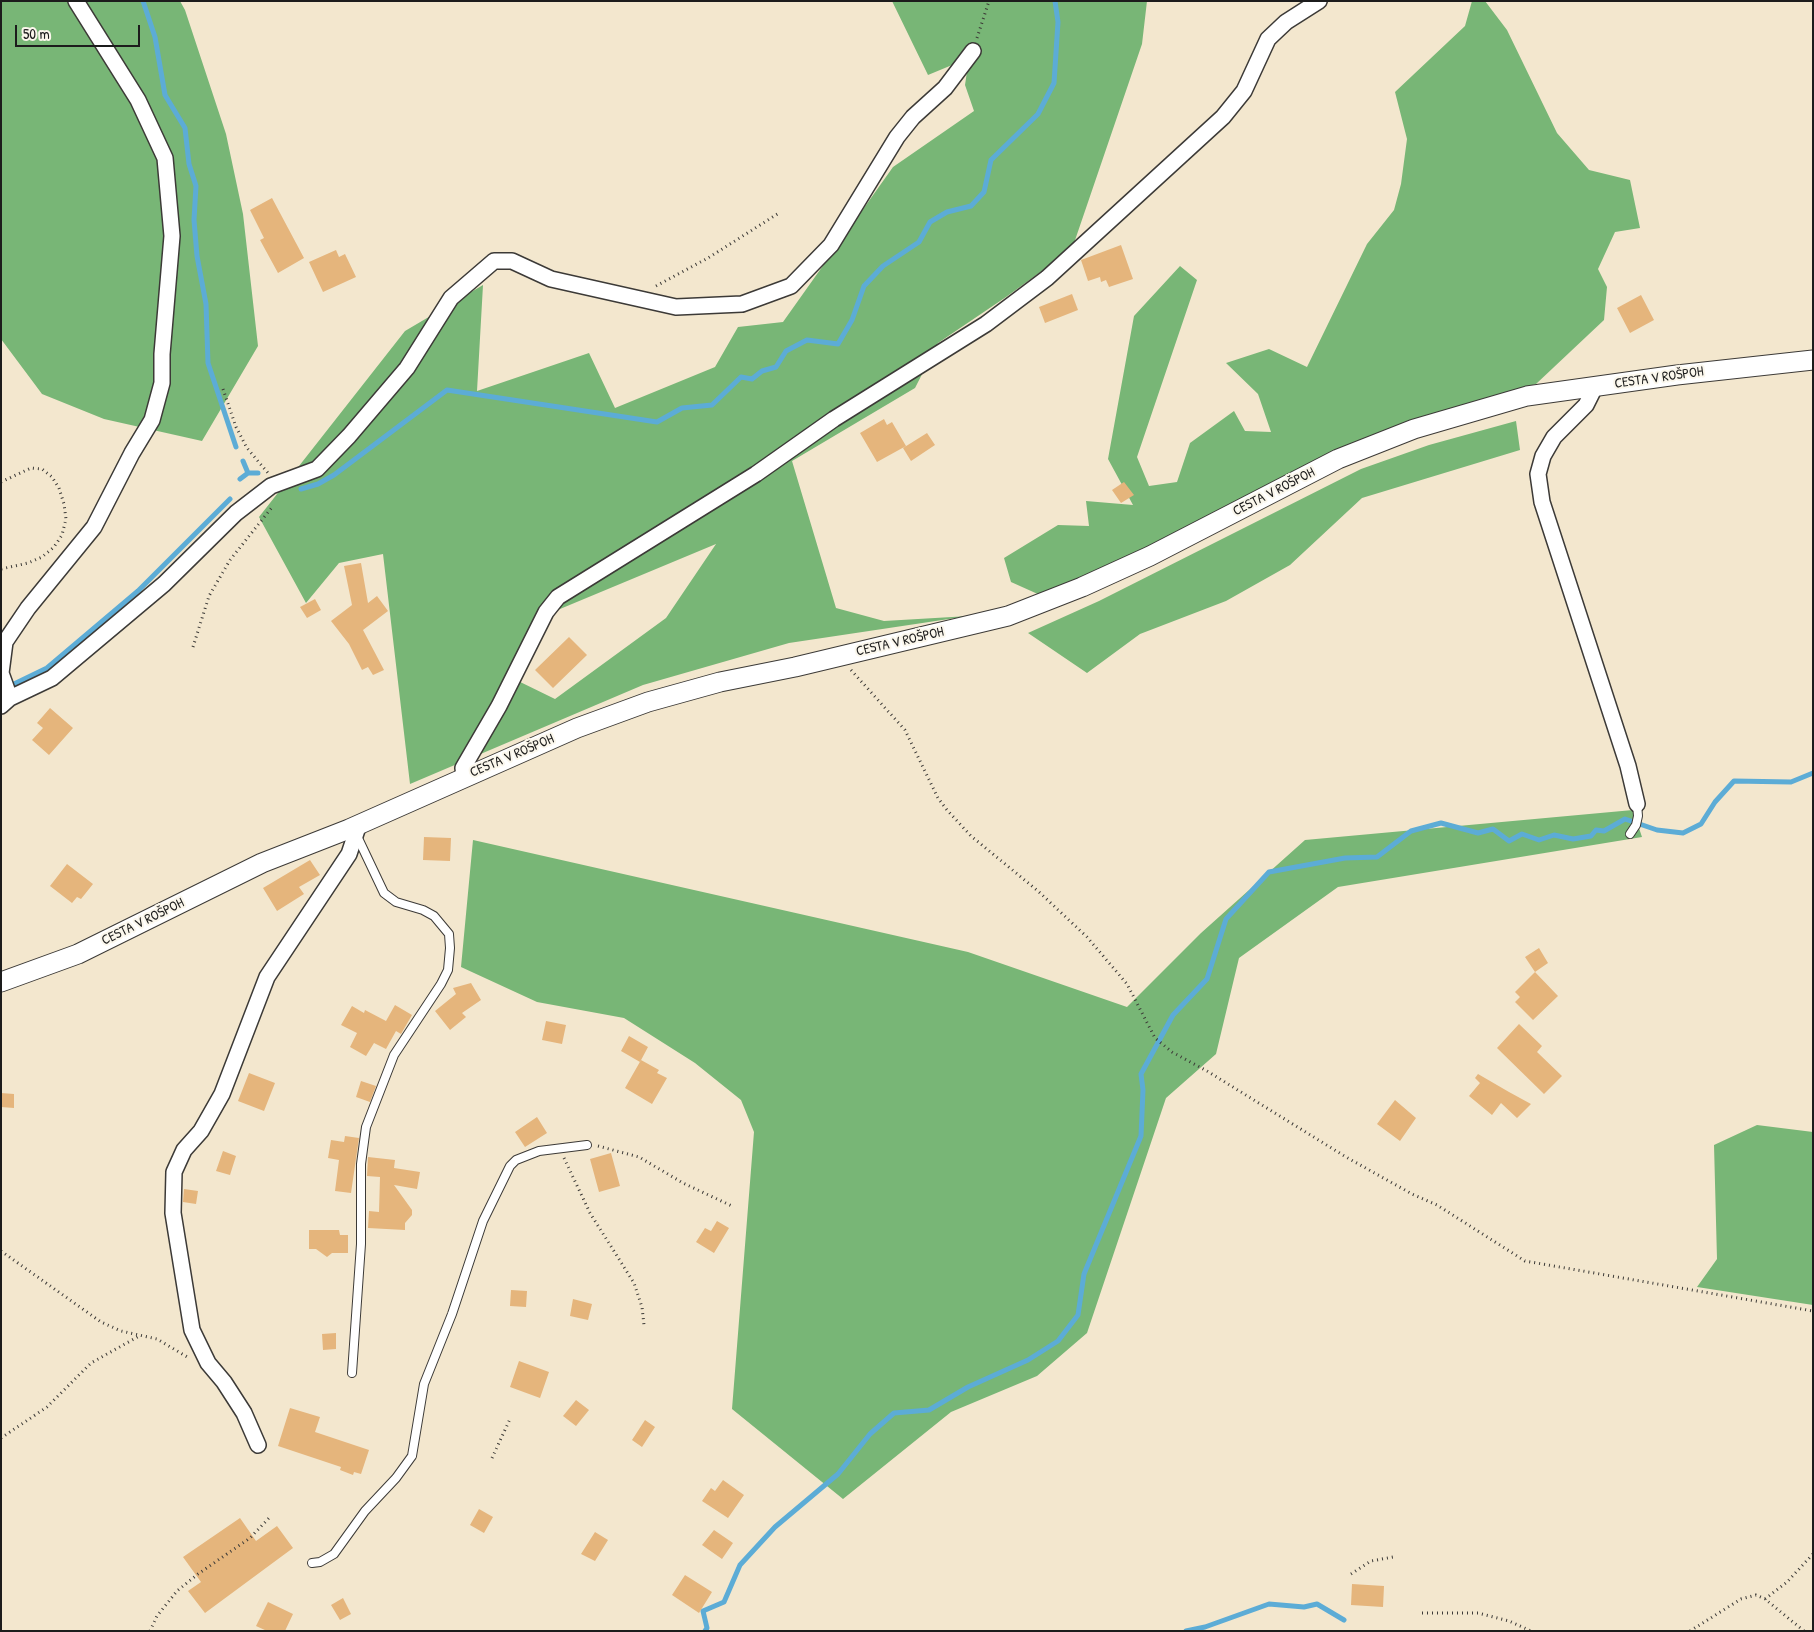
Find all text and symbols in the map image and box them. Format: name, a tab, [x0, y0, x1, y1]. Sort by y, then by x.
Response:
scale bar	[18, 15, 142, 47]
text: 50 m	[23, 23, 50, 44]
street label: CESTA V ROŠPOH	[1613, 363, 1705, 393]
street label: CESTA V ROŠPOH	[1230, 464, 1318, 520]
street label: CESTA V ROŠPOH	[854, 624, 946, 660]
street label: CESTA V ROŠPOH	[467, 731, 557, 781]
street label: CESTA V ROŠPOH	[99, 895, 187, 949]

